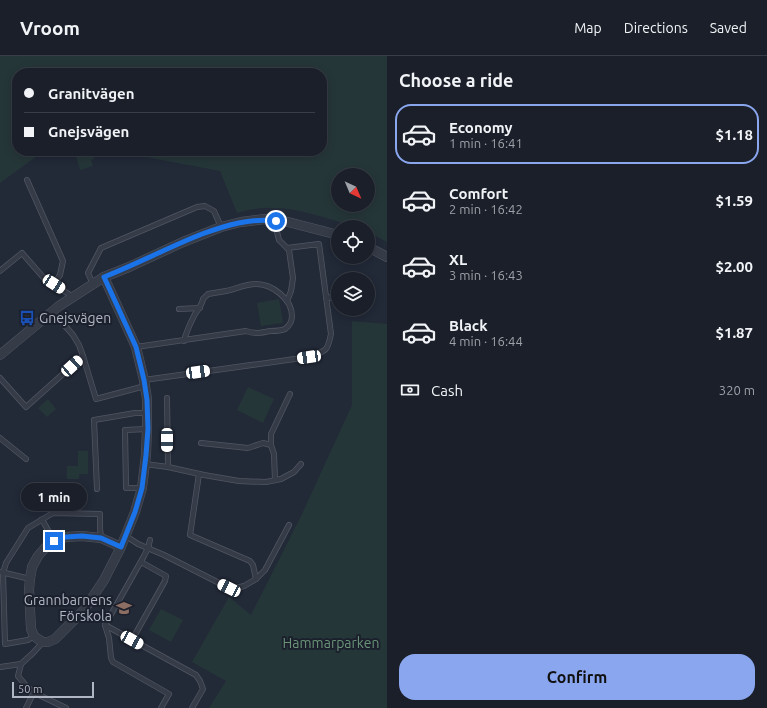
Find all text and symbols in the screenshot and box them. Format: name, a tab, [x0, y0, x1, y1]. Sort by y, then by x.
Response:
text: Vroom	[20, 17, 80, 39]
text: Map	[574, 20, 602, 36]
text: Directions	[624, 20, 688, 36]
text: Saved	[710, 20, 747, 36]
text: Choose a ride	[399, 70, 513, 90]
text: Granitvägen	[48, 85, 134, 102]
icon: car	[401, 116, 437, 152]
text: Economy	[449, 119, 513, 136]
text: Gnejsvägen	[48, 123, 129, 140]
text: $1.18	[715, 126, 753, 143]
text: 1 min · 16:41	[449, 136, 523, 150]
north arrow	[331, 168, 375, 212]
map controls	[331, 168, 375, 316]
icon: car	[401, 182, 437, 218]
text: Comfort	[449, 185, 508, 202]
text: $1.59	[715, 192, 753, 209]
text: 2 min · 16:42	[449, 202, 523, 216]
route start	[267, 212, 285, 230]
button: locate	[331, 220, 375, 264]
icon: car	[401, 248, 437, 284]
text: XL	[449, 251, 467, 268]
text: $2.00	[715, 258, 753, 275]
text: 3 min · 16:43	[449, 268, 523, 282]
car	[41, 272, 67, 296]
button: layers	[331, 272, 375, 316]
bus stop icon: Gnejsvägen	[18, 309, 36, 327]
place label: Gnejsvägen	[39, 310, 111, 326]
icon: car	[401, 314, 437, 350]
text: Black	[449, 317, 488, 334]
text: $1.87	[715, 324, 753, 341]
text: 4 min · 16:44	[449, 334, 523, 348]
car	[296, 349, 322, 365]
car	[59, 354, 85, 378]
car	[185, 364, 211, 380]
icon: cash	[399, 379, 421, 401]
text: Cash	[431, 382, 463, 399]
text: 320 m	[719, 383, 755, 397]
car	[161, 428, 173, 452]
callout: 1 min	[21, 483, 87, 511]
text: 1 min	[38, 490, 70, 504]
route end	[45, 532, 63, 550]
car	[216, 577, 242, 599]
place label: Grannbarnens Förskola	[24, 592, 112, 624]
school or university icon: Grannbarnens Förskola	[115, 599, 133, 617]
car	[119, 629, 145, 651]
park label: Hammarparken	[283, 635, 379, 651]
button: Confirm	[399, 654, 755, 700]
scale bar	[12, 680, 94, 699]
text: 50 m	[18, 683, 42, 695]

